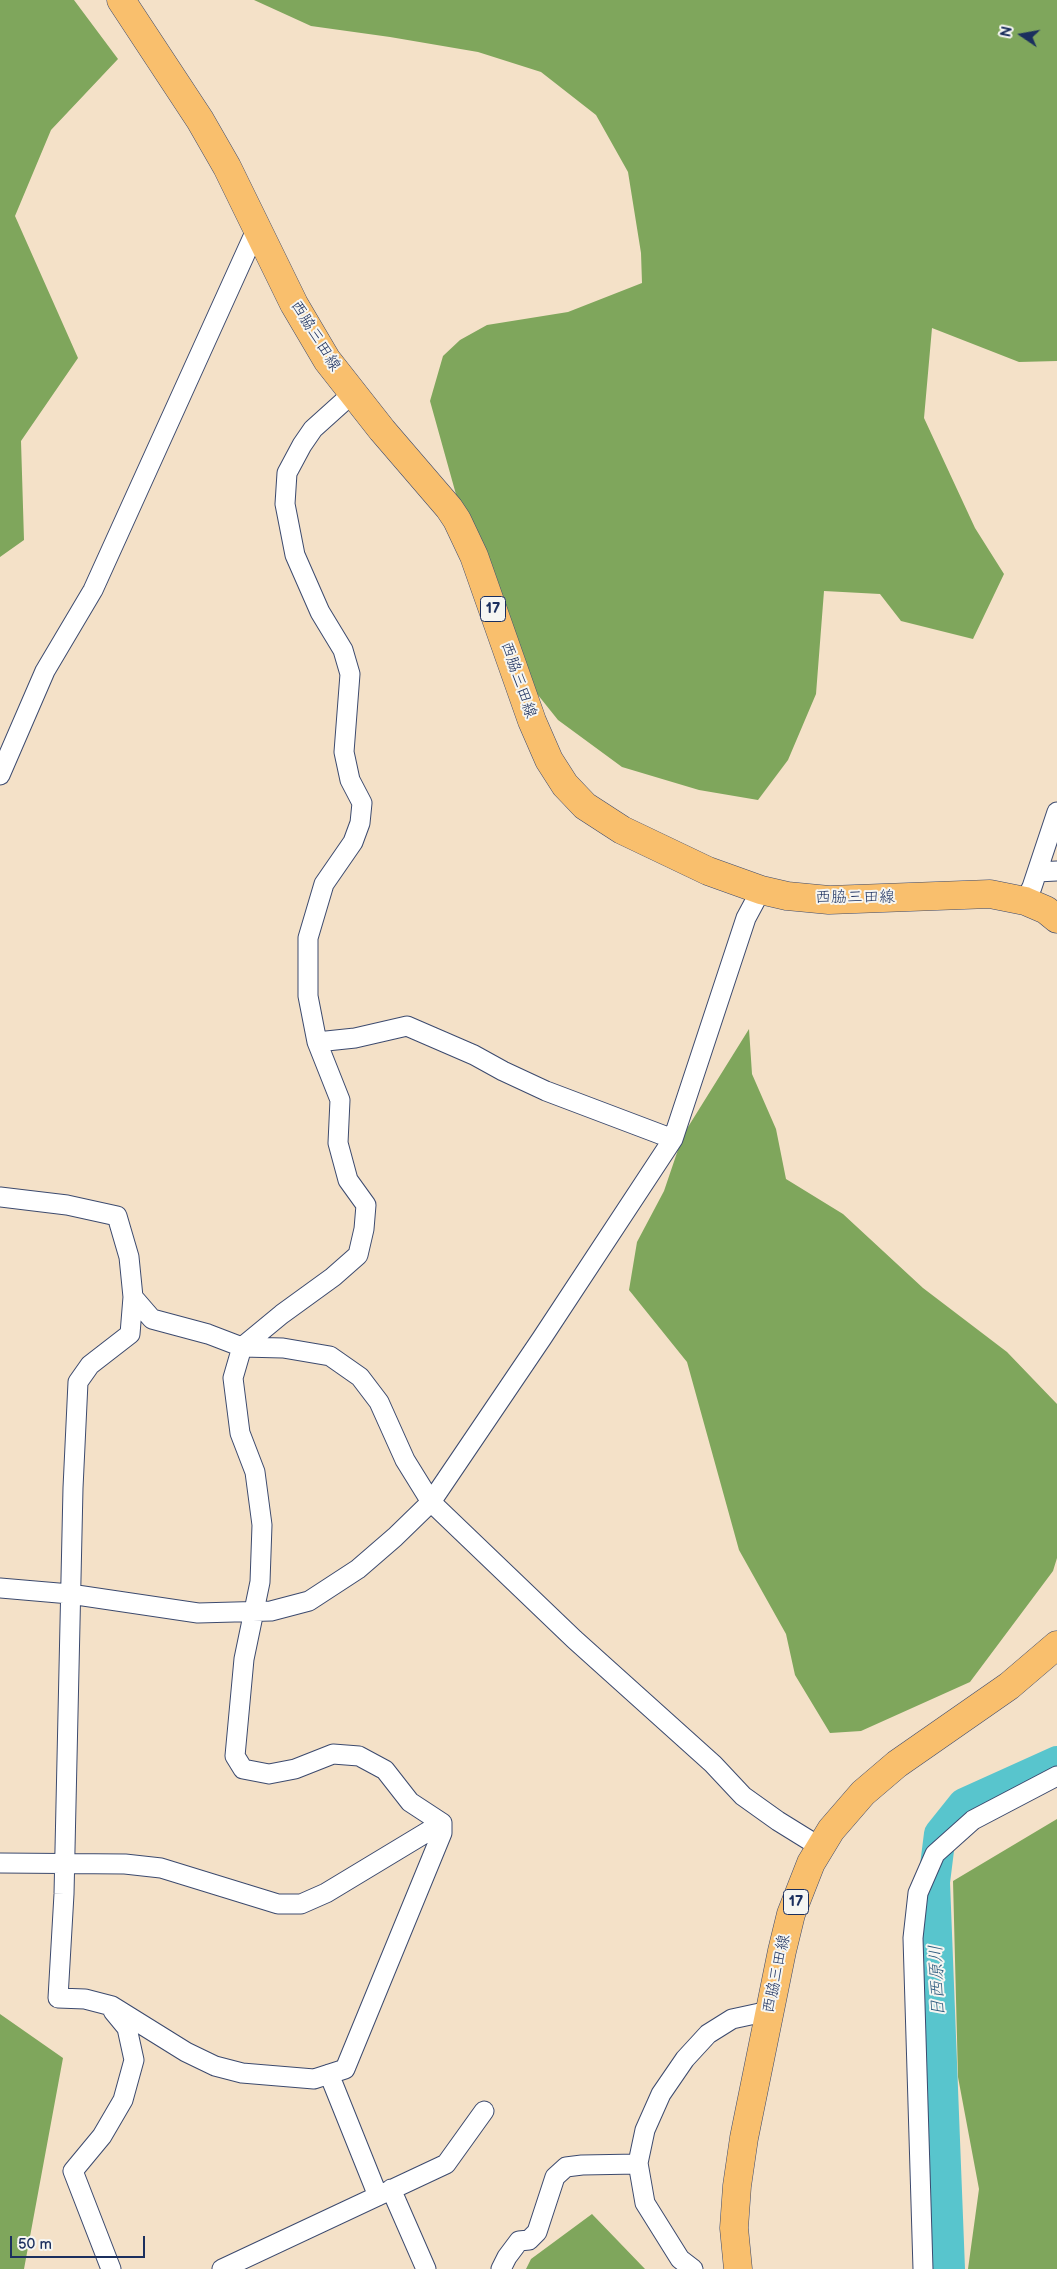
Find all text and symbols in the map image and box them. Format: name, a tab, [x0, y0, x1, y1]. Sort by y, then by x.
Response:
north arrow	[997, 10, 1047, 60]
text: N	[997, 25, 1016, 39]
street label: 西脇三田線	[286, 297, 344, 375]
road number: 17	[480, 596, 506, 622]
street label: 西脇三田線	[496, 639, 540, 721]
street label: 西脇三田線	[815, 888, 895, 908]
road number: 17	[784, 1890, 808, 1914]
street label: 西脇三田線	[759, 1933, 795, 2015]
water label: 日西原川	[926, 1945, 950, 2017]
scale bar	[12, 2226, 148, 2258]
text: 50 m	[18, 2235, 52, 2254]

